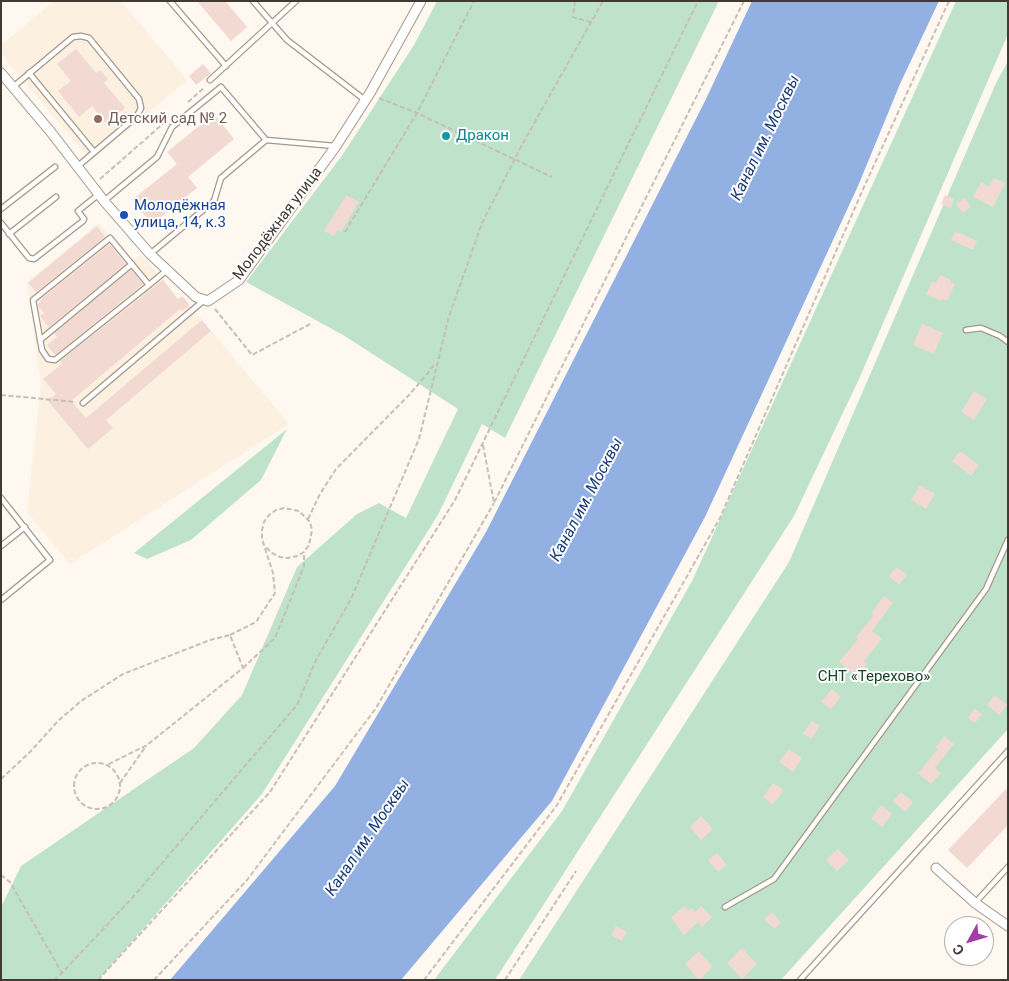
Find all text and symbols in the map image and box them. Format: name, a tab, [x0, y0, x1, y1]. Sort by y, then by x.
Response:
water label: Канал им. Москвы	[727, 72, 805, 204]
place label: Детский сад № 2	[108, 110, 227, 128]
marker: Детский сад № 2	[92, 113, 104, 125]
place label: Дракон	[456, 127, 509, 145]
marker: Дракон	[440, 130, 452, 142]
street label: Молодёжная улица	[230, 164, 326, 284]
place label: Молодёжная улица, 14, к.3	[134, 197, 226, 232]
marker: Молодёжная улица, 14, к.3	[118, 209, 130, 221]
water label: Канал им. Москвы	[546, 435, 628, 565]
park label: СНТ «Терехово»	[818, 668, 930, 686]
water label: Канал им. Москвы	[322, 776, 414, 900]
north arrow	[944, 916, 994, 966]
text: С	[949, 941, 967, 958]

